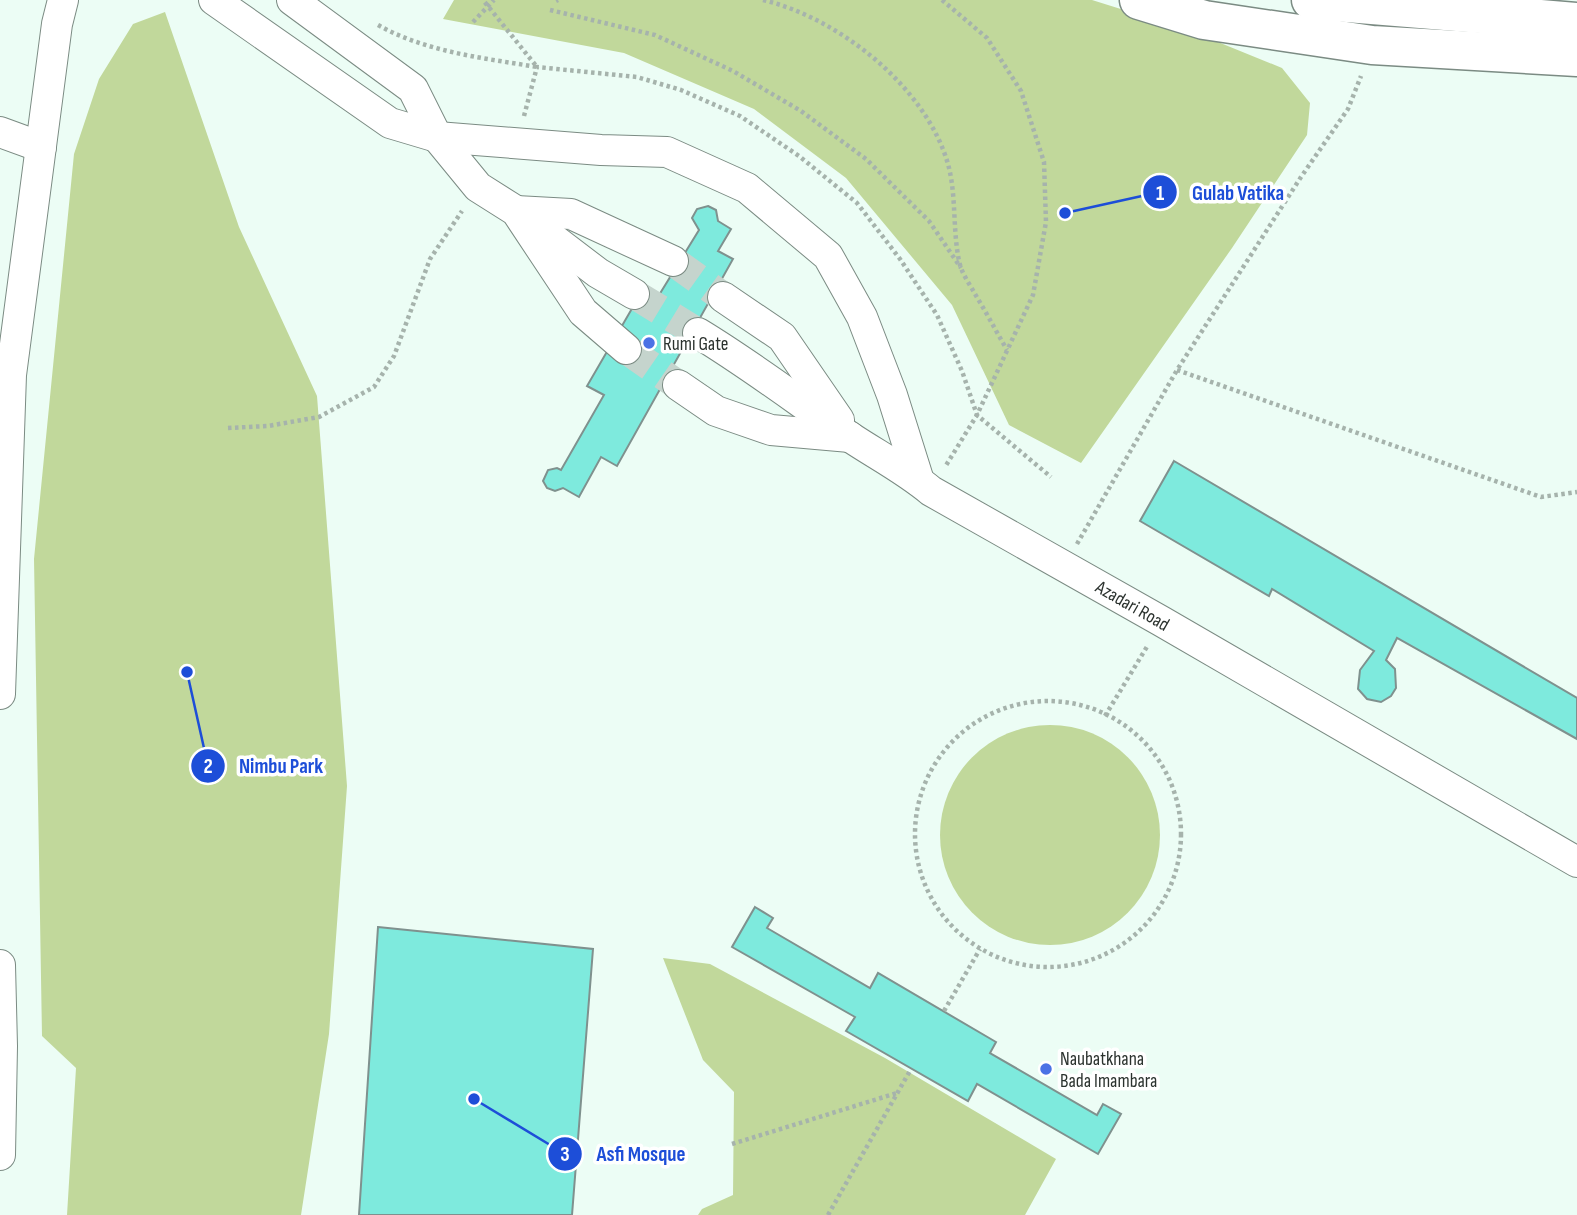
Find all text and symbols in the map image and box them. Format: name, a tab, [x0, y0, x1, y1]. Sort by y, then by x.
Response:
callout: Gulab Vatika	[1143, 171, 1298, 213]
text: 1	[1156, 181, 1164, 206]
text: Gulab Vatika	[1192, 181, 1284, 206]
place label: Rumi Gate	[663, 333, 728, 356]
marker: Rumi Gate	[641, 335, 657, 351]
street label: Azadari Road	[1090, 576, 1173, 637]
callout: Nimbu Park	[190, 745, 338, 787]
text: 2	[203, 754, 213, 779]
text: Nimbu Park	[239, 754, 323, 779]
place label: Naubatkhana Bada Imambara	[1060, 1048, 1157, 1093]
marker: Naubatkhana Bada Imambara	[1038, 1061, 1054, 1077]
callout: Asfi Mosque	[547, 1133, 699, 1175]
text: 3	[560, 1142, 570, 1167]
text: Asfi Mosque	[596, 1142, 685, 1167]

